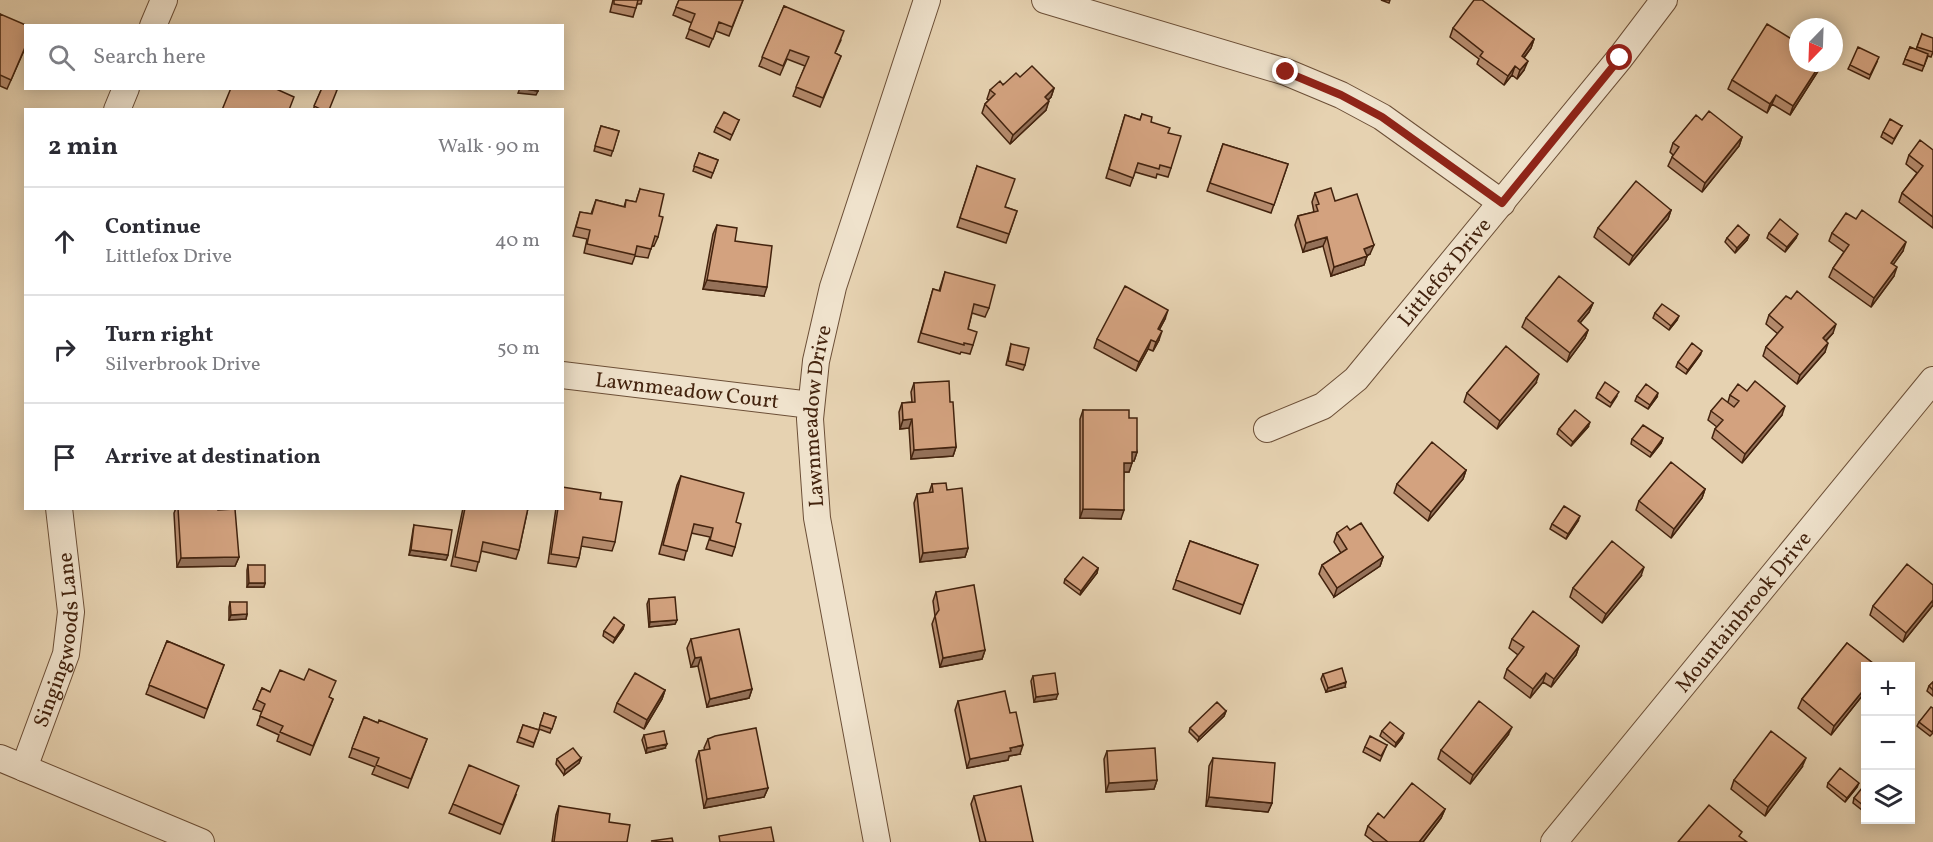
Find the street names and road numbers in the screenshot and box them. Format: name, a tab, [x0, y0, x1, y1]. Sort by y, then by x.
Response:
street label: Littlefox Drive	[1392, 212, 1499, 333]
street label: Lawnmeadow Drive	[797, 322, 840, 508]
street label: Lawnmeadow Court	[593, 366, 781, 417]
street label: Mountainbrook Drive	[1669, 526, 1819, 699]
street label: Singingwoods Lane	[27, 551, 87, 732]

